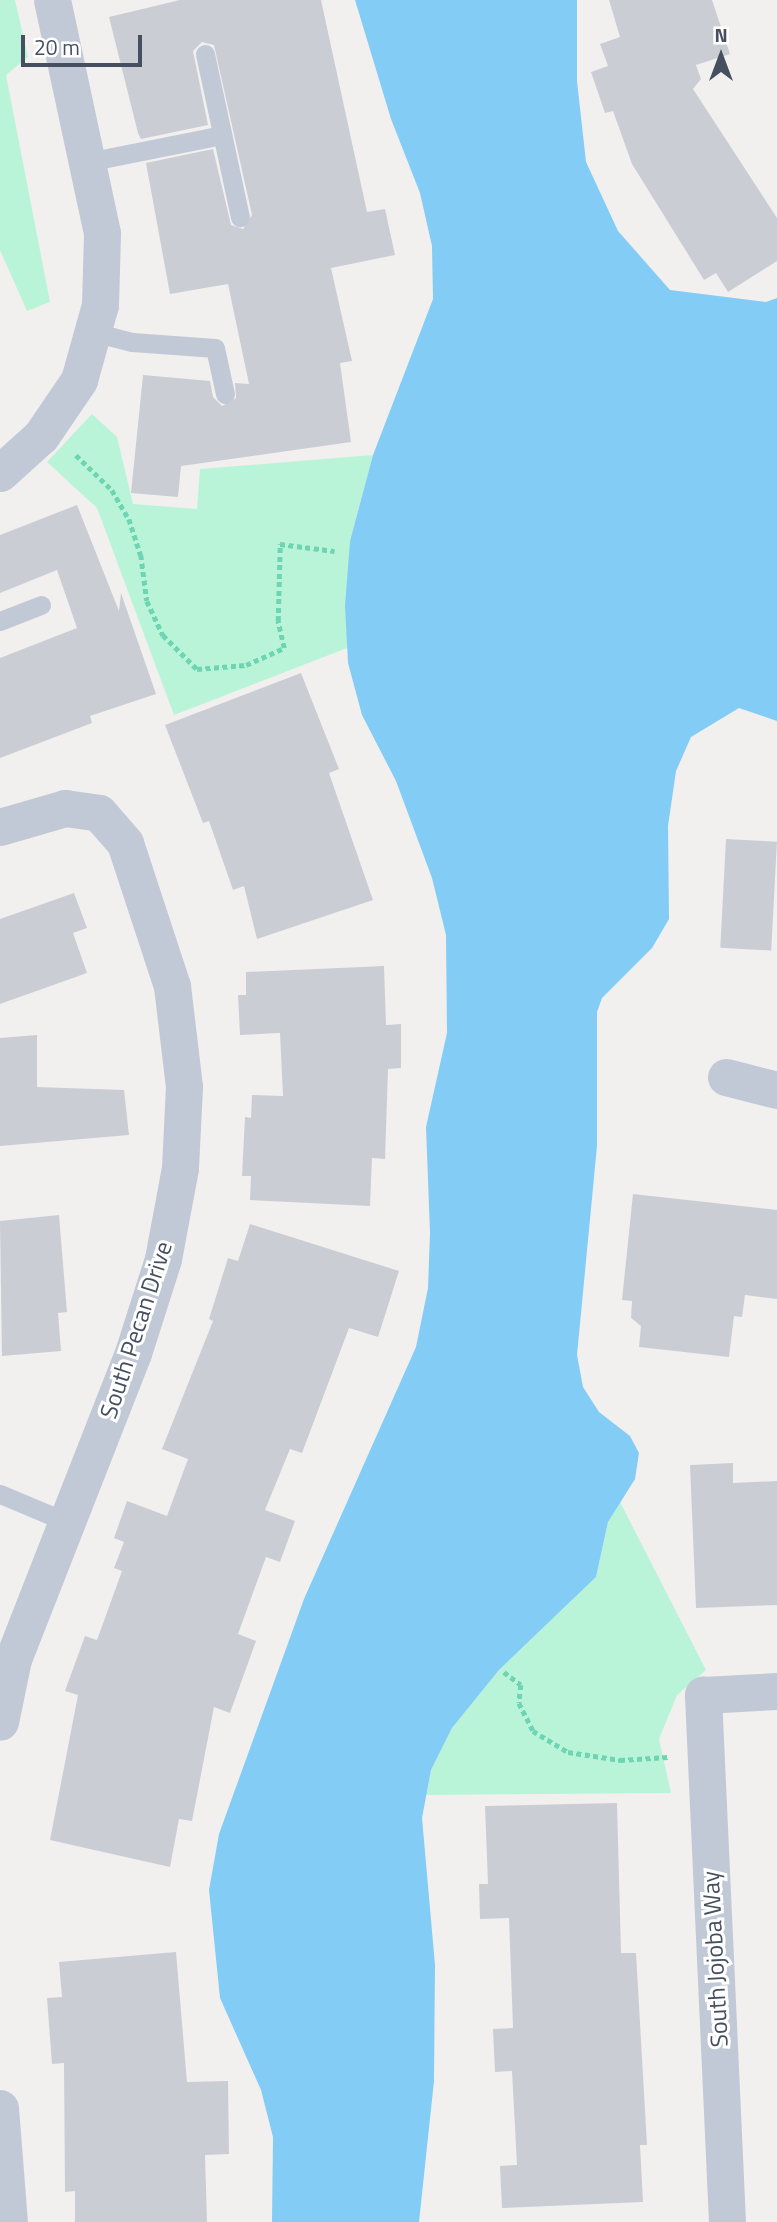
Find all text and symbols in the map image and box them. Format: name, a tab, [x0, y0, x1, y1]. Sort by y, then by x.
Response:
text: N	[714, 20, 728, 49]
scale bar	[24, 21, 145, 65]
north arrow	[686, 21, 756, 91]
text: 20 m	[34, 31, 80, 63]
street label: South Pecan Drive	[94, 1238, 178, 1422]
street label: South Jojoba Way	[696, 1870, 734, 2048]

